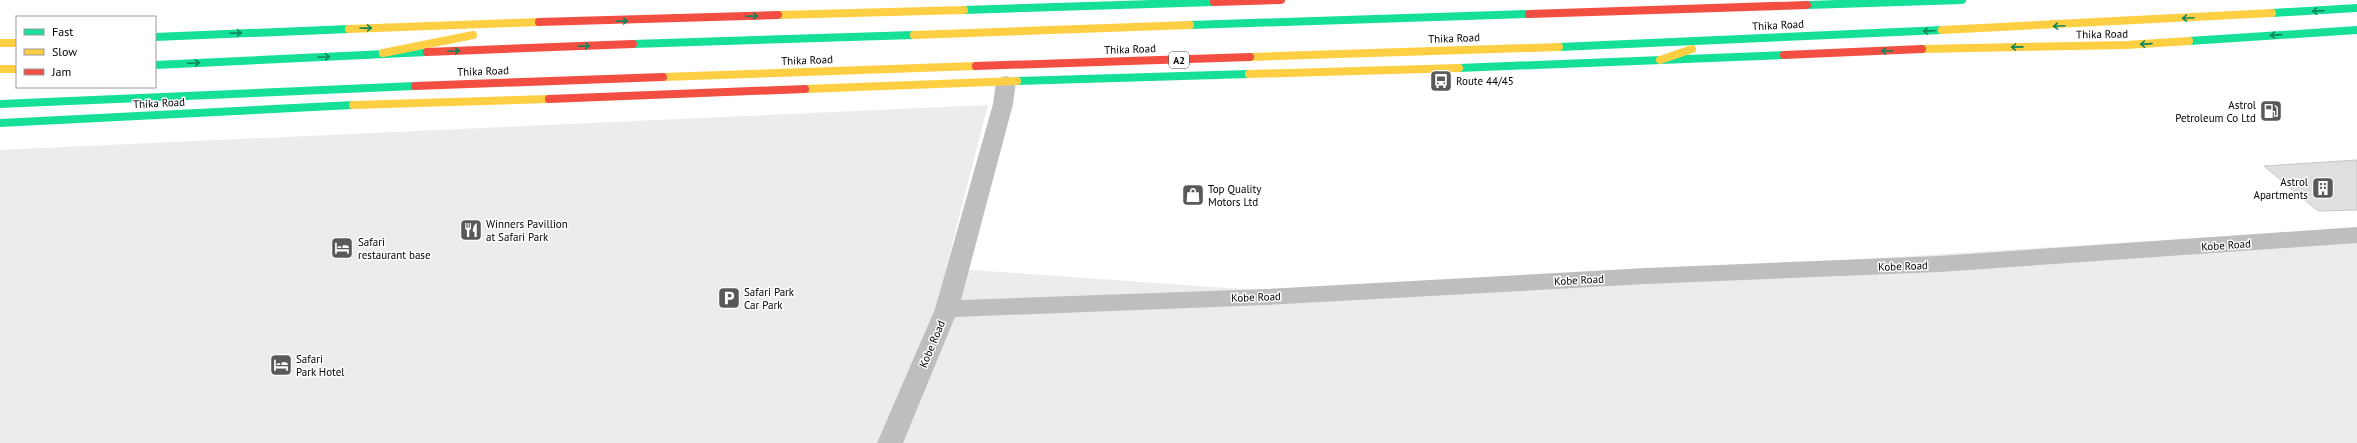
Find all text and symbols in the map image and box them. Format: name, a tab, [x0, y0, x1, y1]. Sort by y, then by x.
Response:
one-way arrow	[2312, 7, 2325, 14]
one-way arrow	[745, 13, 758, 20]
one-way arrow	[2182, 15, 2195, 22]
legend	[16, 16, 156, 88]
one-way arrow	[615, 17, 628, 24]
street label: Thika Road	[1752, 17, 1804, 33]
one-way arrow	[2053, 22, 2066, 29]
text: Fast	[52, 24, 73, 39]
one-way arrow	[359, 24, 372, 32]
one-way arrow	[1923, 27, 1936, 35]
street label: Thika Road	[2076, 27, 2128, 41]
one-way arrow	[229, 30, 242, 37]
street label: Thika Road	[1428, 30, 1480, 46]
one-way arrow	[2270, 31, 2283, 38]
one-way arrow	[2140, 40, 2153, 47]
street label: Thika Road	[1104, 41, 1156, 57]
one-way arrow	[577, 42, 590, 50]
one-way arrow	[2011, 43, 2024, 51]
text: Slow	[52, 44, 77, 59]
one-way arrow	[1881, 47, 1894, 54]
one-way arrow	[447, 48, 460, 55]
street label: Thika Road	[781, 52, 833, 68]
road number: A2	[1169, 52, 1189, 68]
one-way arrow	[317, 54, 330, 61]
one-way arrow	[187, 59, 200, 67]
street label: Thika Road	[457, 63, 509, 79]
text: Jam	[51, 64, 71, 79]
bus stop icon: Route 44/45	[1428, 68, 1454, 94]
place label: Route 44/45	[1456, 74, 1514, 88]
street label: Thika Road	[133, 95, 185, 111]
place label: Astrol Petroleum Co Ltd	[2175, 98, 2257, 125]
fuel station icon: Astrol Petroleum Co Ltd	[2258, 98, 2284, 124]
place label: Astrol Apartments	[2253, 175, 2309, 202]
building icon: Astrol Apartments	[2310, 175, 2336, 201]
shop icon: Top Quality Motors Ltd	[1180, 182, 1206, 208]
place label: Top Quality Motors Ltd	[1208, 182, 1262, 209]
restaurant icon: Winners Pavillion at Safari Park	[458, 217, 484, 243]
place label: Winners Pavillion at Safari Park	[486, 217, 568, 244]
hotel icon: Safari restaurant base	[329, 235, 355, 261]
place label: Safari restaurant base	[358, 235, 431, 262]
street label: Kobe Road	[2201, 236, 2251, 254]
street label: Kobe Road	[1878, 258, 1928, 274]
street label: Kobe Road	[1554, 272, 1604, 288]
parking icon: Safari Park Car Park	[716, 285, 742, 311]
place label: Safari Park Car Park	[744, 285, 795, 312]
street label: Kobe Road	[1231, 289, 1281, 305]
street label: Kobe Road	[916, 318, 948, 370]
hotel icon: Safari Park Hotel	[268, 352, 294, 378]
place label: Safari Park Hotel	[296, 352, 345, 379]

